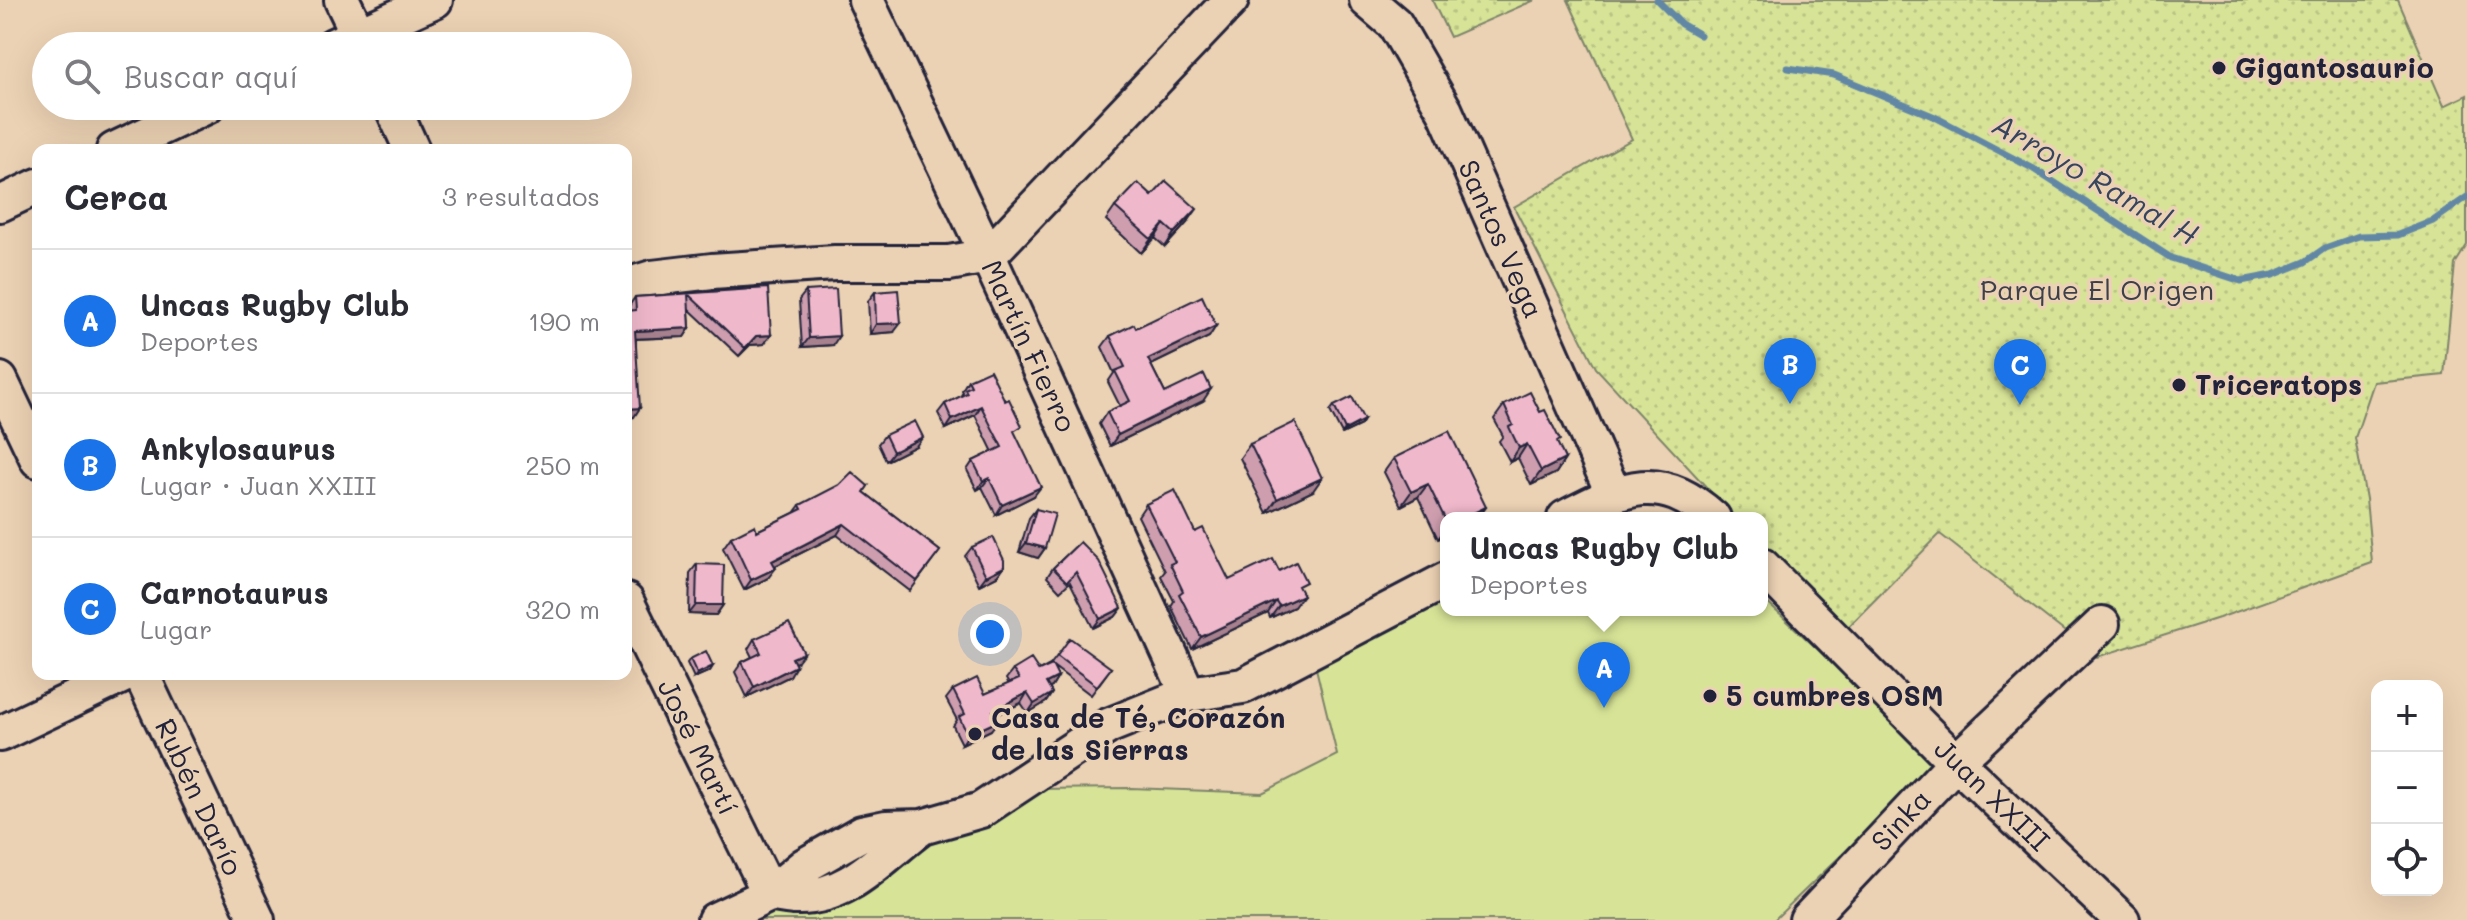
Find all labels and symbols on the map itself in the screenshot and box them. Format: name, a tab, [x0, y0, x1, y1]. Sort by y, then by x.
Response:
place label: Gigantosaurio	[2235, 49, 2434, 85]
marker: Gigantosaurio	[2210, 59, 2228, 77]
water label: Arroyo Ramal H	[1986, 103, 2206, 253]
street label: Santos Vega	[1451, 154, 1553, 323]
street label: Martín Fierro	[974, 254, 1085, 437]
park label: Parque El Origen	[1980, 271, 2214, 307]
pin: B	[1764, 338, 1816, 404]
pin: C	[1994, 339, 2046, 405]
place label: Triceratops	[2195, 366, 2362, 402]
marker: Triceratops	[2170, 376, 2188, 394]
your location	[970, 614, 1010, 654]
pin: A	[1578, 642, 1630, 708]
street label: José Martí	[651, 673, 747, 820]
place label: 5 cumbres OSM	[1726, 677, 1944, 713]
marker: 5 cumbres OSM	[1701, 687, 1719, 705]
place label: Casa de Té, Corazón de las Sierras	[991, 699, 1285, 767]
street label: Rubén Darío	[148, 712, 252, 881]
marker: Casa de Té, Corazón de las Sierras	[966, 725, 984, 743]
street label: Juan XXIII	[1927, 730, 2058, 858]
street label: Sinka	[1862, 781, 1938, 858]

